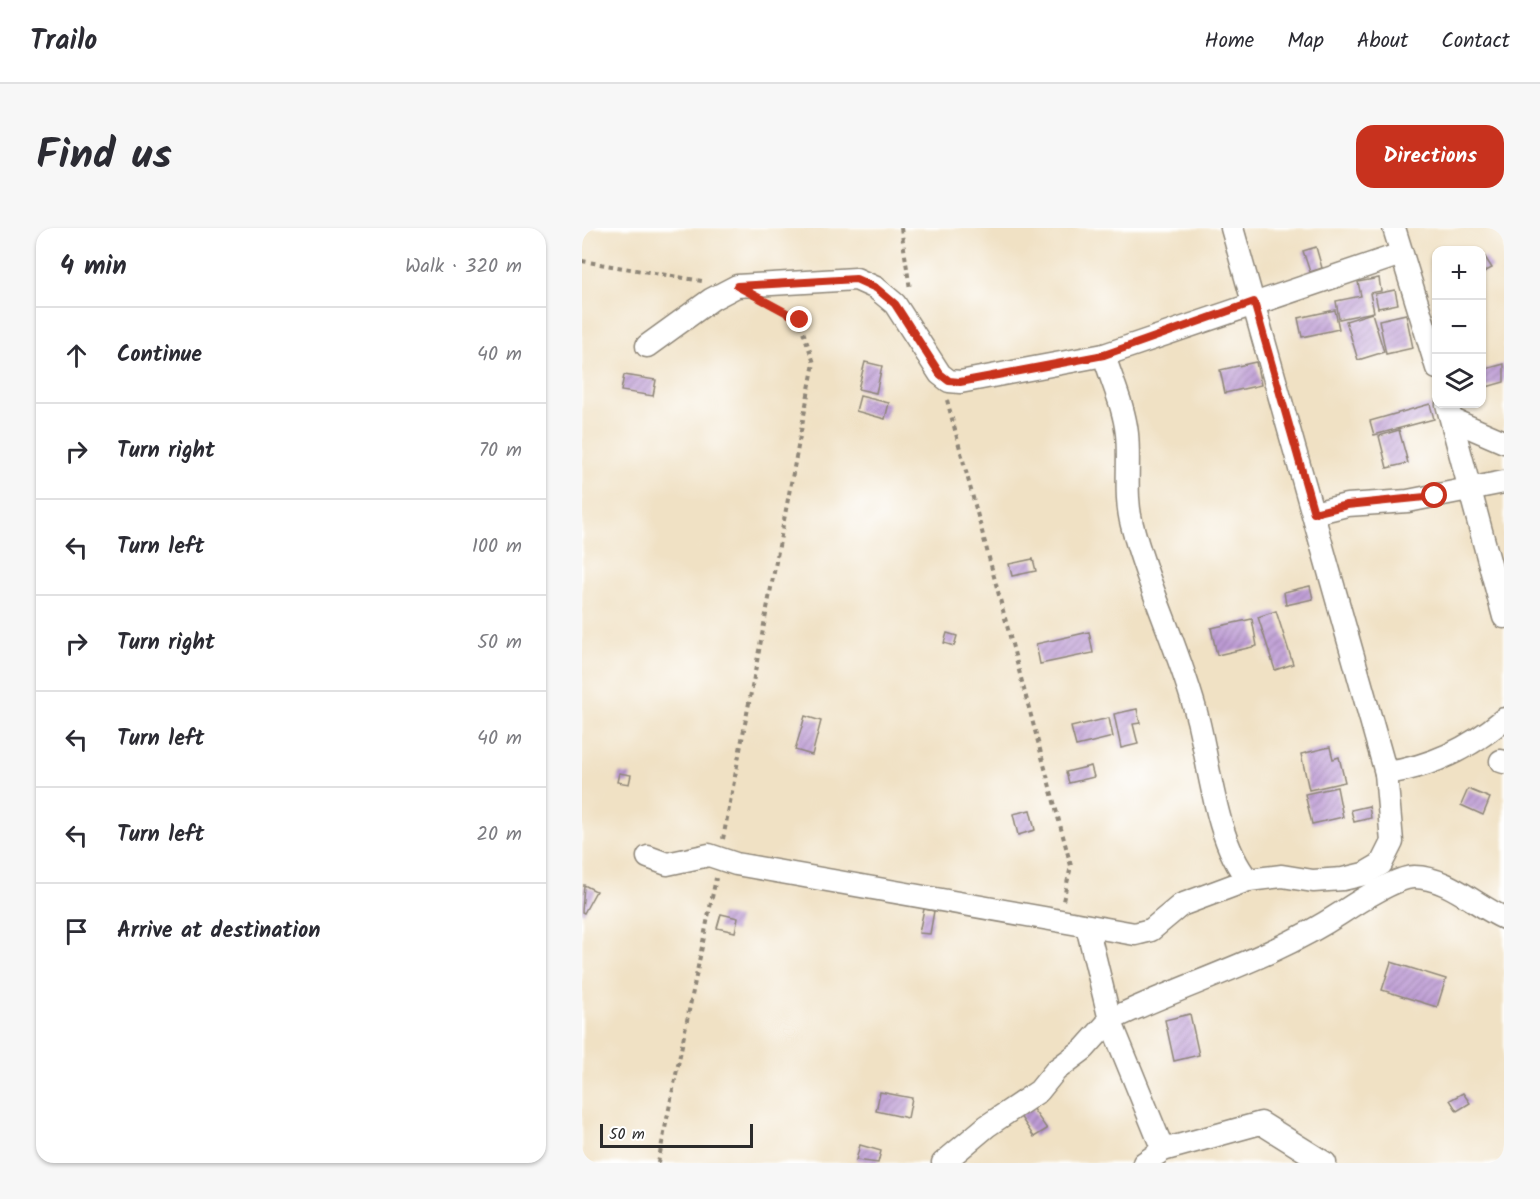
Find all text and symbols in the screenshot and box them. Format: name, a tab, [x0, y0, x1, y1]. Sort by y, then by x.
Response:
text: Trailo	[30, 19, 97, 64]
text: Home	[1205, 25, 1254, 58]
text: Map	[1287, 25, 1324, 58]
text: About	[1357, 25, 1408, 58]
text: Contact	[1441, 25, 1510, 58]
text: Find us	[36, 123, 172, 190]
button: Directions	[1356, 125, 1504, 188]
text: 4 min	[60, 246, 127, 288]
map controls	[1432, 246, 1486, 408]
button: +	[1432, 246, 1486, 300]
text: Walk · 320 m	[405, 251, 522, 283]
button: −	[1432, 300, 1486, 354]
route end	[786, 306, 812, 332]
text: Continue	[117, 338, 202, 373]
icon: ahead	[60, 339, 93, 372]
text: 40 m	[477, 339, 522, 371]
button: layers	[1432, 354, 1486, 408]
text: Turn right	[117, 434, 215, 469]
icon: right	[60, 435, 93, 468]
text: 70 m	[479, 435, 522, 467]
route start	[1421, 482, 1447, 508]
text: Turn left	[117, 530, 204, 565]
icon: left	[60, 531, 93, 564]
text: 100 m	[472, 531, 522, 563]
text: Turn right	[117, 626, 215, 661]
icon: right	[60, 627, 93, 660]
text: 50 m	[477, 627, 522, 659]
text: Turn left	[117, 722, 204, 757]
icon: left	[60, 723, 93, 756]
text: 40 m	[477, 723, 522, 755]
text: Turn left	[117, 818, 204, 853]
icon: left	[60, 819, 93, 852]
text: 20 m	[476, 819, 522, 851]
text: Arrive at destination	[117, 914, 320, 949]
icon: arrive	[60, 915, 93, 948]
scale bar	[600, 1121, 753, 1148]
text: 50 m	[609, 1122, 645, 1147]

